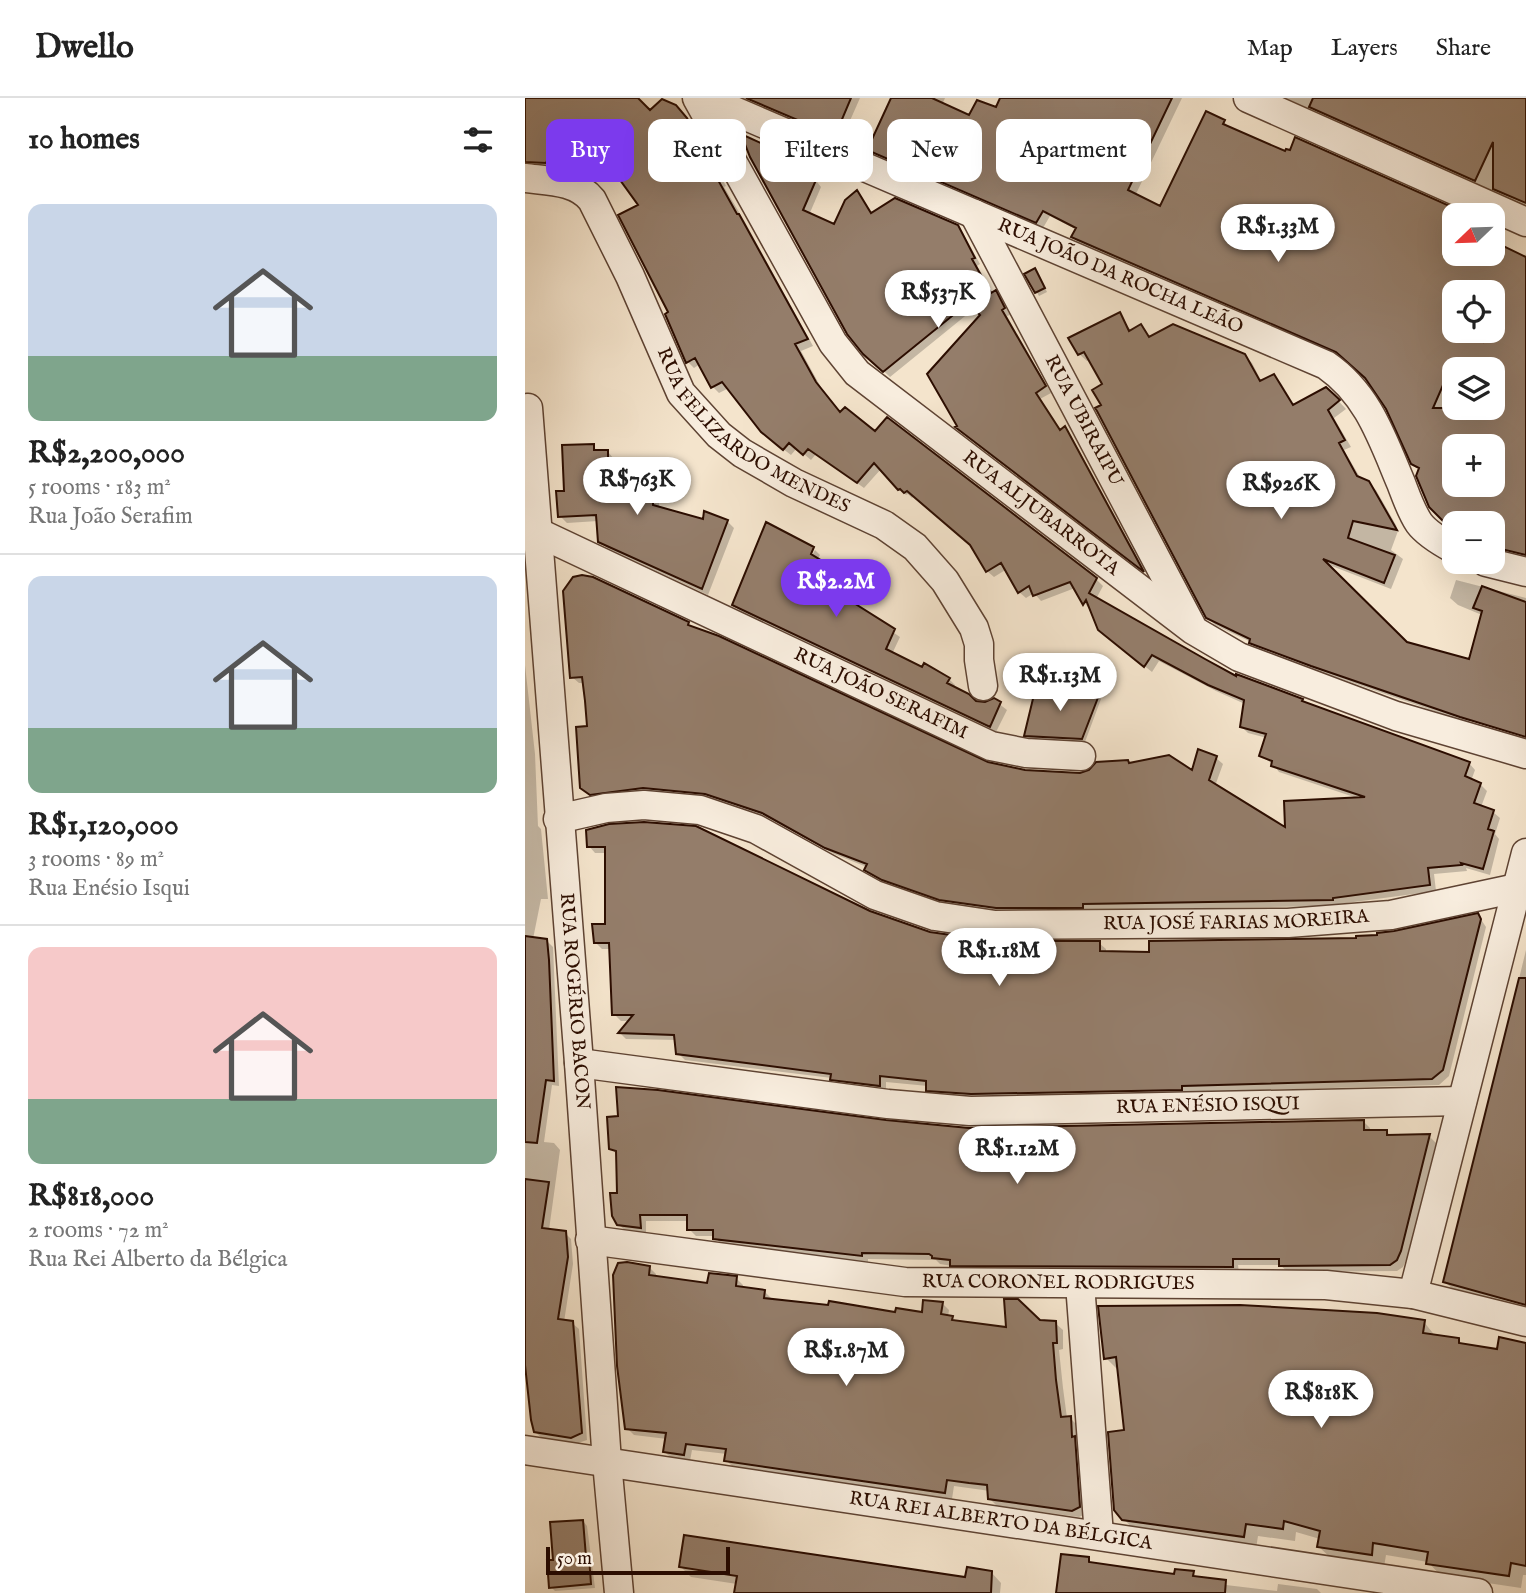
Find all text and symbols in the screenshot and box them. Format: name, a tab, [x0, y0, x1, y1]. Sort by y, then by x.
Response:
text: Dwello	[35, 27, 134, 69]
text: Map	[1247, 33, 1293, 64]
text: Layers	[1331, 33, 1398, 64]
text: Share	[1436, 33, 1491, 64]
chip: Buy	[546, 119, 634, 182]
chip: Rent	[648, 119, 746, 182]
chip: Filters	[760, 119, 873, 182]
chip: New	[887, 119, 982, 182]
chip: Apartment	[996, 119, 1151, 182]
text: 10 homes	[28, 121, 140, 159]
icon: filters	[459, 121, 497, 159]
north arrow	[1442, 203, 1505, 266]
map controls	[1442, 203, 1505, 574]
pin: R$1.33M	[1213, 204, 1343, 264]
text: R$1.33M	[1237, 212, 1319, 241]
street label: RUA JOÃO DA ROCHA LEÃO	[994, 213, 1247, 340]
icon: home	[200, 250, 326, 376]
pin: R$537K	[881, 271, 995, 330]
text: R$537K	[901, 278, 975, 307]
button: locate	[1442, 280, 1505, 343]
street label: RUA FELIZARDO MENDES	[651, 344, 853, 519]
street label: RUA UBIRAIPU	[1039, 351, 1128, 492]
button: layers	[1442, 357, 1505, 420]
button: +	[1442, 434, 1505, 497]
text: R$2,200,000	[28, 435, 185, 473]
street label: RUA ALJUBARROTA	[957, 446, 1125, 582]
pin: R$763K	[580, 458, 694, 517]
pin: R$926K	[1224, 462, 1338, 521]
text: R$763K	[599, 465, 675, 494]
text: R$926K	[1242, 469, 1320, 498]
text: 5 rooms · 183 m²	[28, 473, 171, 502]
text: Rua João Serafim	[28, 502, 193, 531]
button: −	[1442, 511, 1505, 574]
pin: R$2.2M	[779, 560, 893, 619]
text: R$2.2M	[797, 567, 875, 596]
icon: home	[200, 622, 326, 748]
street label: RUA JOÃO SERAFIM	[790, 643, 972, 745]
pin: R$1.13M	[995, 654, 1125, 713]
text: R$1.13M	[1019, 661, 1101, 690]
text: R$1,120,000	[28, 807, 179, 845]
text: 3 rooms · 89 m²	[28, 845, 164, 874]
text: Rua Enésio Isqui	[28, 874, 190, 903]
street label: RUA ROGÉRIO BACON	[554, 892, 594, 1110]
street label: RUA JOSÉ FARIAS MOREIRA	[1103, 905, 1371, 936]
pin: R$1.18M	[934, 928, 1064, 988]
text: R$1.18M	[958, 936, 1040, 965]
icon: home	[200, 993, 326, 1119]
street label: RUA ENÉSIO ISQUI	[1116, 1092, 1300, 1120]
pin: R$1.12M	[952, 1126, 1082, 1186]
text: R$1.12M	[975, 1134, 1059, 1163]
text: R$818,000	[28, 1178, 154, 1216]
text: 2 rooms · 72 m²	[28, 1216, 169, 1245]
text: Rua Rei Alberto da Bélgica	[28, 1245, 287, 1274]
street label: RUA CORONEL RODRIGUES	[922, 1270, 1195, 1296]
pin: R$1.87M	[781, 1328, 911, 1388]
text: R$1.87M	[803, 1336, 889, 1365]
pin: R$818K	[1264, 1370, 1378, 1430]
text: R$818K	[1284, 1378, 1358, 1407]
street label: RUA REI ALBERTO DA BÉLGICA	[847, 1487, 1155, 1556]
scale bar	[546, 1544, 730, 1576]
text: 50 m	[557, 1547, 592, 1571]

